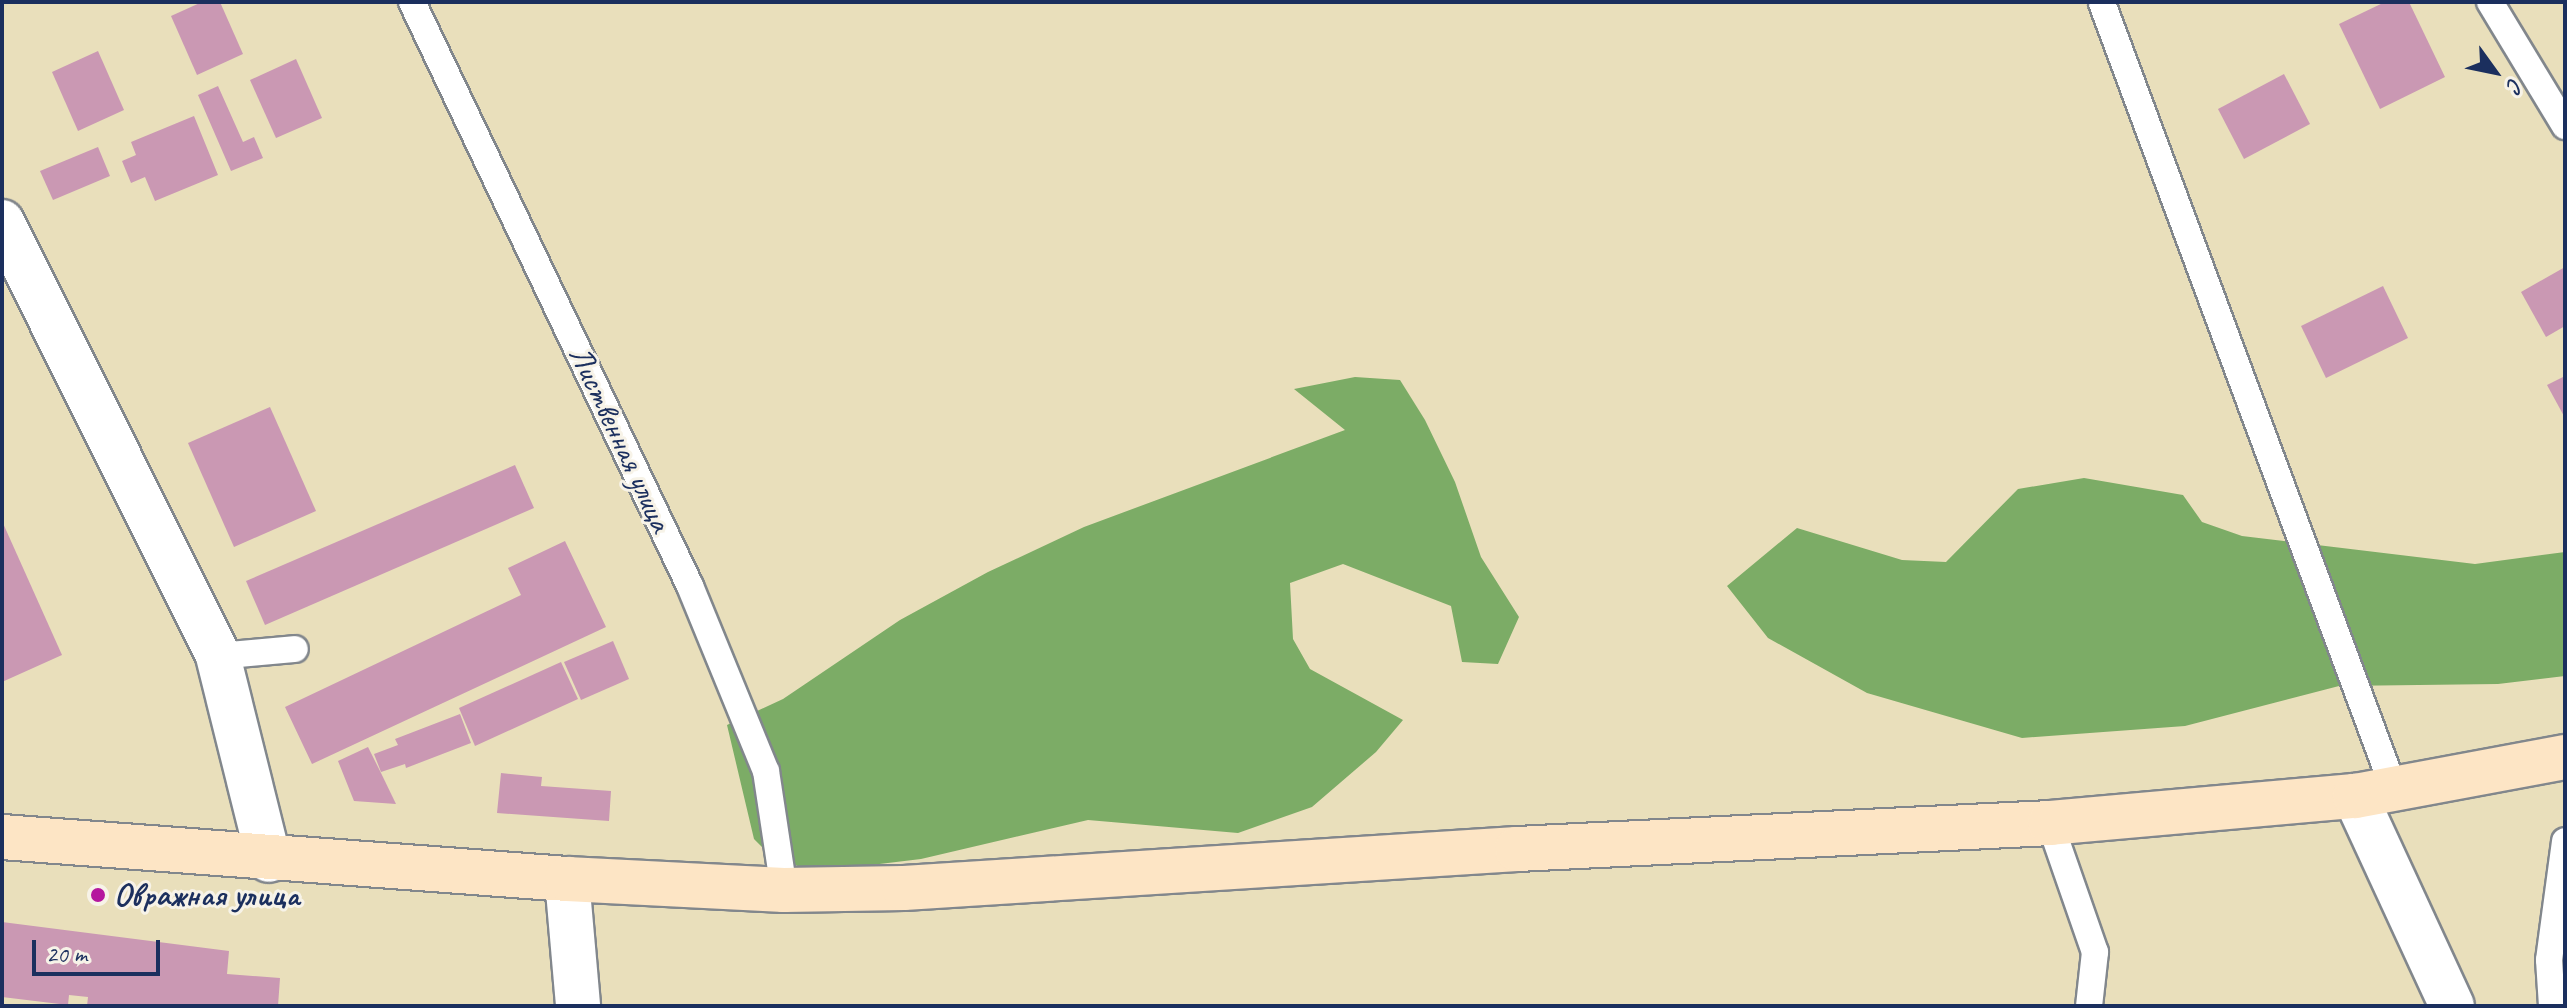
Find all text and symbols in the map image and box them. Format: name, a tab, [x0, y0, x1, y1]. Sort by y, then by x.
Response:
north arrow	[2455, 32, 2535, 112]
text: С	[2500, 73, 2530, 97]
street label: Лиственная улица	[560, 339, 680, 539]
place label: Овражная улица	[114, 876, 300, 914]
marker: Овражная улица	[89, 886, 107, 904]
scale bar	[36, 924, 164, 974]
text: 20 m	[46, 939, 87, 969]

